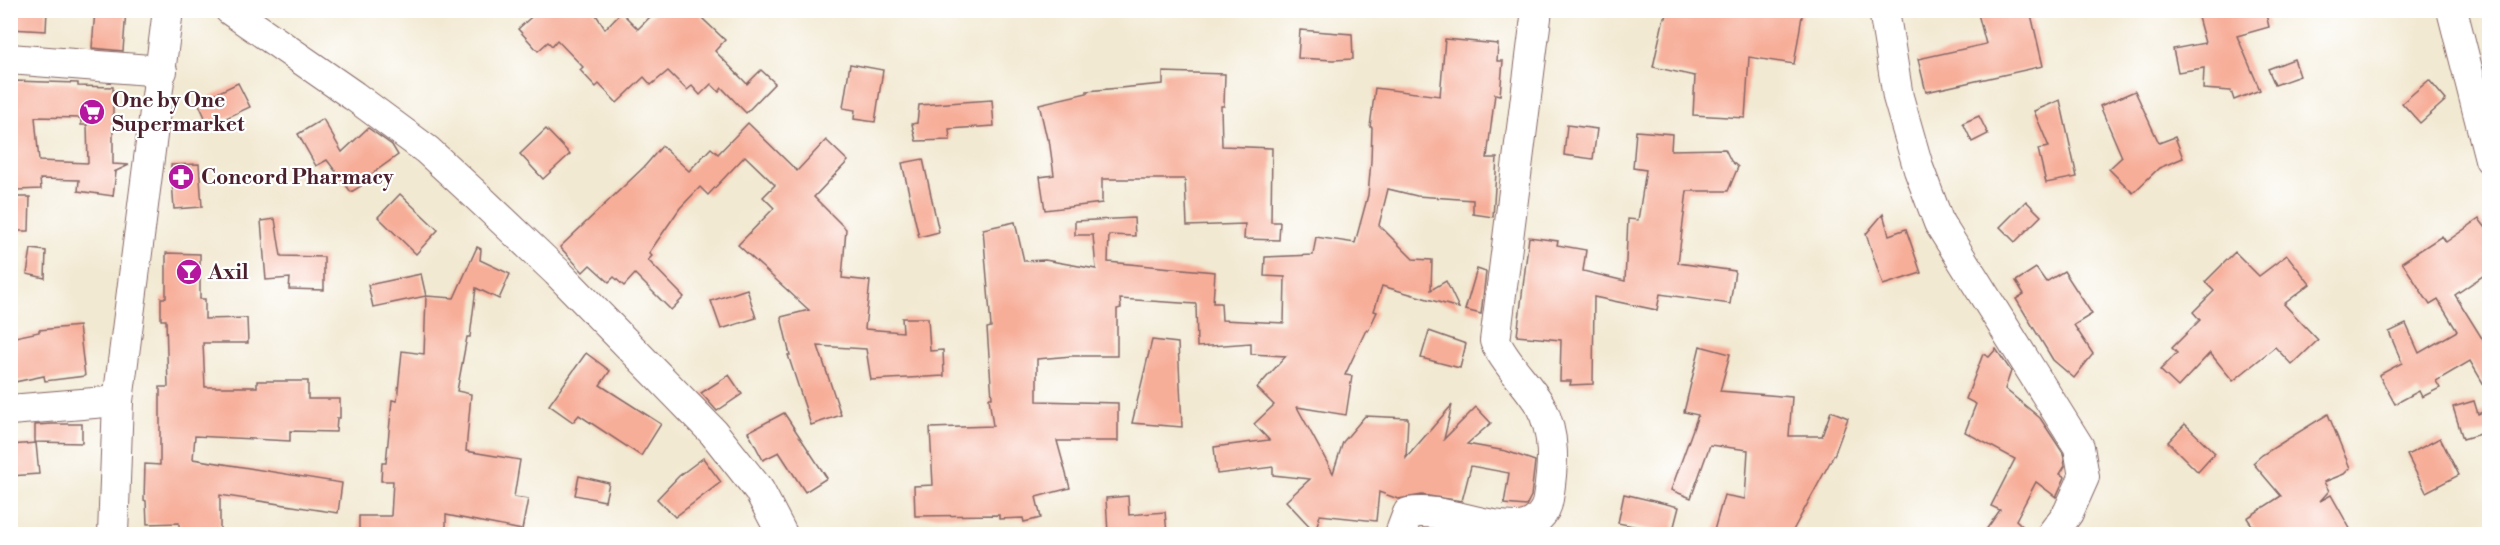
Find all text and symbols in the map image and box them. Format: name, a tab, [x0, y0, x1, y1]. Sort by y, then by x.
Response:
place label: One by One Supermarket	[112, 88, 245, 138]
supermarket icon: One by One Supermarket	[77, 97, 107, 127]
pharmacy icon: Concord Pharmacy	[166, 162, 196, 192]
place label: Concord Pharmacy	[201, 165, 394, 191]
bar icon: Axil	[174, 257, 204, 287]
place label: Axil	[207, 260, 249, 286]

